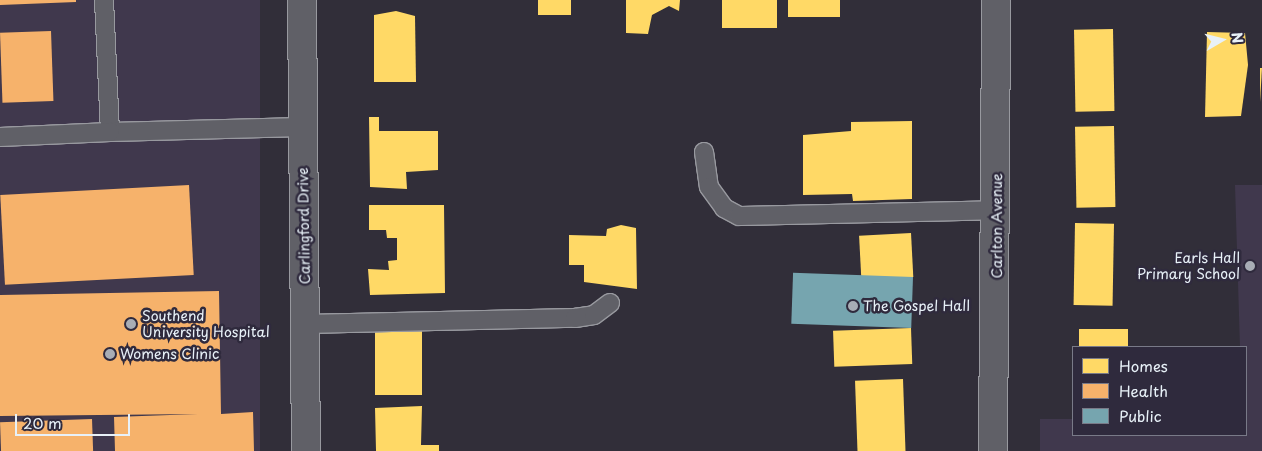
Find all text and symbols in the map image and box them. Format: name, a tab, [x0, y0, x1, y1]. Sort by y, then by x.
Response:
north arrow	[1197, 15, 1247, 65]
text: N	[1226, 31, 1249, 45]
street label: Carlingford Drive	[295, 167, 313, 285]
street label: Carlton Avenue	[989, 174, 1005, 278]
place label: Earls Hall Primary School	[1137, 250, 1240, 282]
marker: Earls Hall Primary School	[1244, 260, 1256, 272]
place label: The Gospel Hall	[863, 298, 970, 314]
marker: The Gospel Hall	[847, 300, 859, 312]
place label: Southend University Hospital	[142, 308, 270, 341]
marker: Southend University Hospital	[124, 317, 138, 331]
place label: Womens Clinic	[120, 346, 219, 362]
legend	[1072, 346, 1247, 436]
marker: Womens Clinic	[104, 348, 116, 360]
text: Homes	[1119, 354, 1168, 377]
text: Health	[1119, 379, 1168, 402]
scale bar	[18, 404, 132, 436]
text: Public	[1119, 404, 1162, 427]
text: 20 m	[23, 411, 62, 434]

